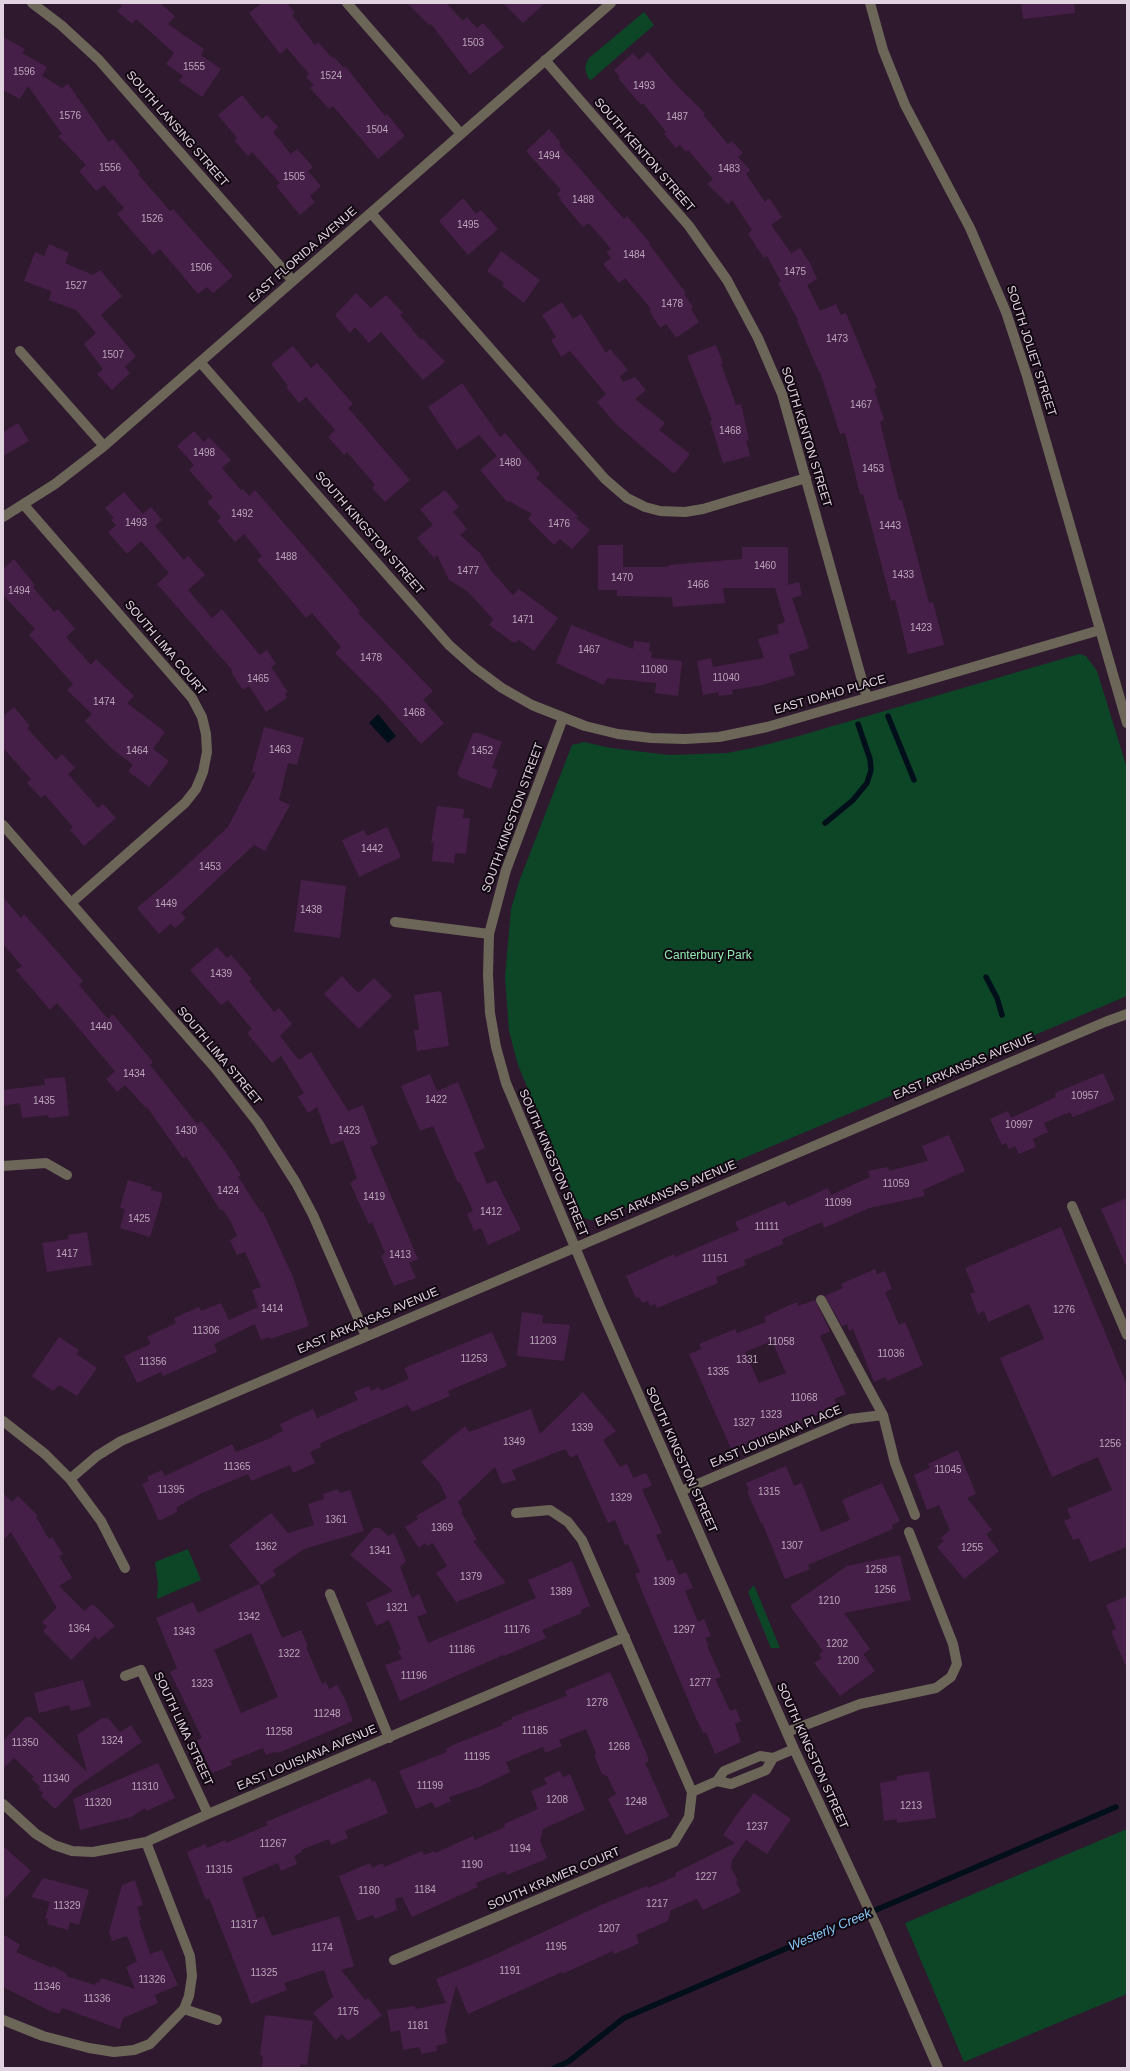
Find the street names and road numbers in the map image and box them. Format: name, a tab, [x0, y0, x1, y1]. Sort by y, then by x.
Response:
street label: SOUTH LANSING STREET	[123, 68, 231, 190]
street label: SOUTH KENTON STREET	[591, 95, 697, 215]
street label: EAST FLORIDA AVENUE	[246, 204, 360, 306]
street label: SOUTH JOLIET STREET	[1003, 284, 1059, 418]
street label: SOUTH KENTON STREET	[778, 365, 834, 509]
street label: SOUTH KINGSTON STREET	[312, 468, 426, 598]
street label: SOUTH LIMA COURT	[121, 598, 209, 698]
street label: EAST IDAHO PLACE	[773, 672, 887, 718]
street label: SOUTH KINGSTON STREET	[479, 741, 547, 895]
street label: SOUTH LIMA STREET	[174, 1004, 264, 1108]
street label: EAST ARKANSAS AVENUE	[891, 1031, 1037, 1103]
street label: SOUTH KINGSTON STREET	[515, 1087, 591, 1239]
street label: EAST ARKANSAS AVENUE	[593, 1158, 739, 1230]
street label: EAST ARKANSAS AVENUE	[295, 1285, 441, 1357]
street label: SOUTH KINGSTON STREET	[642, 1385, 720, 1535]
street label: EAST LOUISIANA PLACE	[708, 1403, 844, 1471]
street label: SOUTH LIMA STREET	[150, 1670, 216, 1788]
street label: SOUTH KINGSTON STREET	[773, 1681, 851, 1831]
street label: EAST LOUISIANA AVENUE	[235, 1722, 379, 1794]
street label: SOUTH KRAMER COURT	[486, 1845, 622, 1913]

